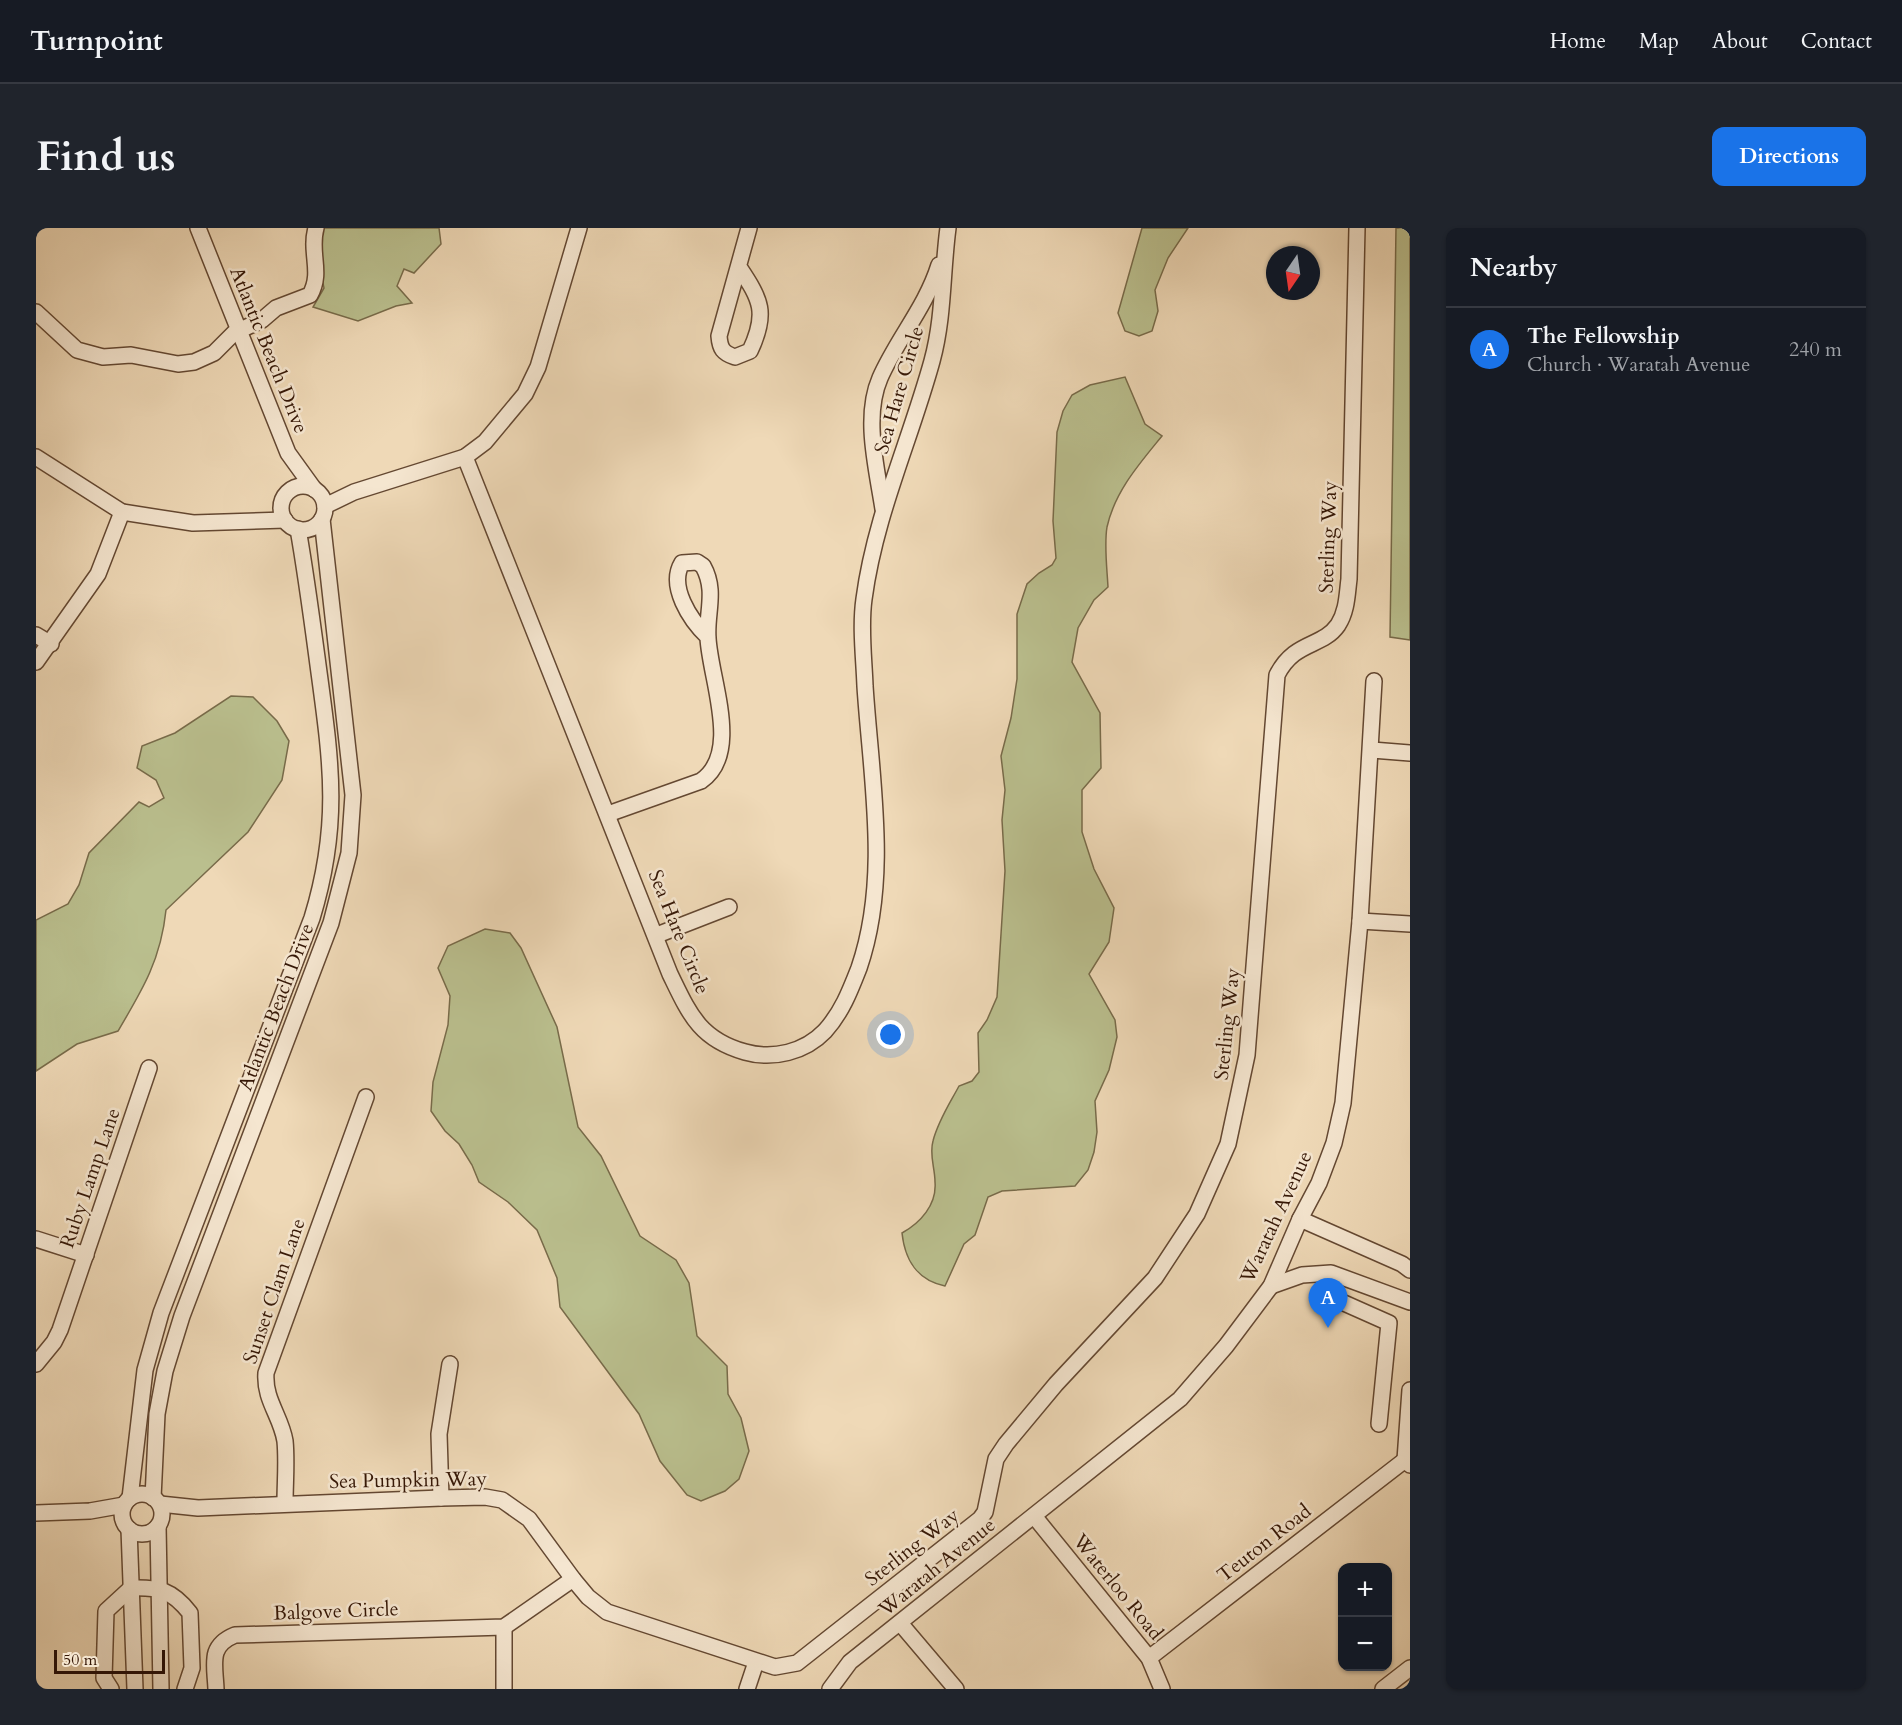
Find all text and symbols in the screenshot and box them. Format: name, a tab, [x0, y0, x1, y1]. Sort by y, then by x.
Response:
text: Turnpoint	[30, 22, 163, 60]
text: Home	[1550, 27, 1606, 56]
text: Map	[1639, 27, 1679, 56]
text: About	[1712, 27, 1768, 56]
text: Contact	[1801, 27, 1872, 56]
button: Directions	[1712, 127, 1866, 186]
text: Find us	[36, 128, 176, 185]
north arrow	[1266, 246, 1320, 300]
text: Nearby	[1470, 250, 1558, 285]
street label: Atlantic Beach Drive	[223, 263, 315, 437]
text: The Fellowship	[1527, 321, 1680, 351]
street label: Sea Hare Circle	[868, 323, 930, 457]
text: A	[1482, 336, 1497, 363]
text: 240 m	[1789, 336, 1842, 363]
text: Church · Waratah Avenue	[1527, 351, 1750, 378]
street label: Sterling Way	[1313, 480, 1343, 594]
street label: Sea Hare Circle	[642, 866, 716, 998]
street label: Atlantic Beach Drive	[232, 919, 320, 1095]
street label: Sterling Way	[1208, 966, 1246, 1081]
your location	[876, 1020, 905, 1049]
street label: Ruby Lamp Lane	[53, 1104, 127, 1252]
street label: Waratah Avenue	[1233, 1147, 1318, 1288]
street label: Sunset Clam Lane	[236, 1215, 312, 1367]
pin: A	[1308, 1278, 1348, 1328]
street label: Sea Pumpkin Way	[329, 1465, 488, 1495]
street label: Teuton Road	[1211, 1498, 1317, 1588]
street label: Sterling Way	[859, 1501, 965, 1592]
street label: Waratah Avenue	[872, 1512, 1001, 1623]
street label: Waterloo Road	[1066, 1527, 1169, 1646]
map controls	[1338, 1563, 1392, 1671]
button: +	[1338, 1563, 1392, 1617]
street label: Balgove Circle	[273, 1595, 399, 1627]
button: −	[1338, 1617, 1392, 1671]
scale bar	[54, 1647, 165, 1674]
text: 50 m	[63, 1649, 97, 1671]

